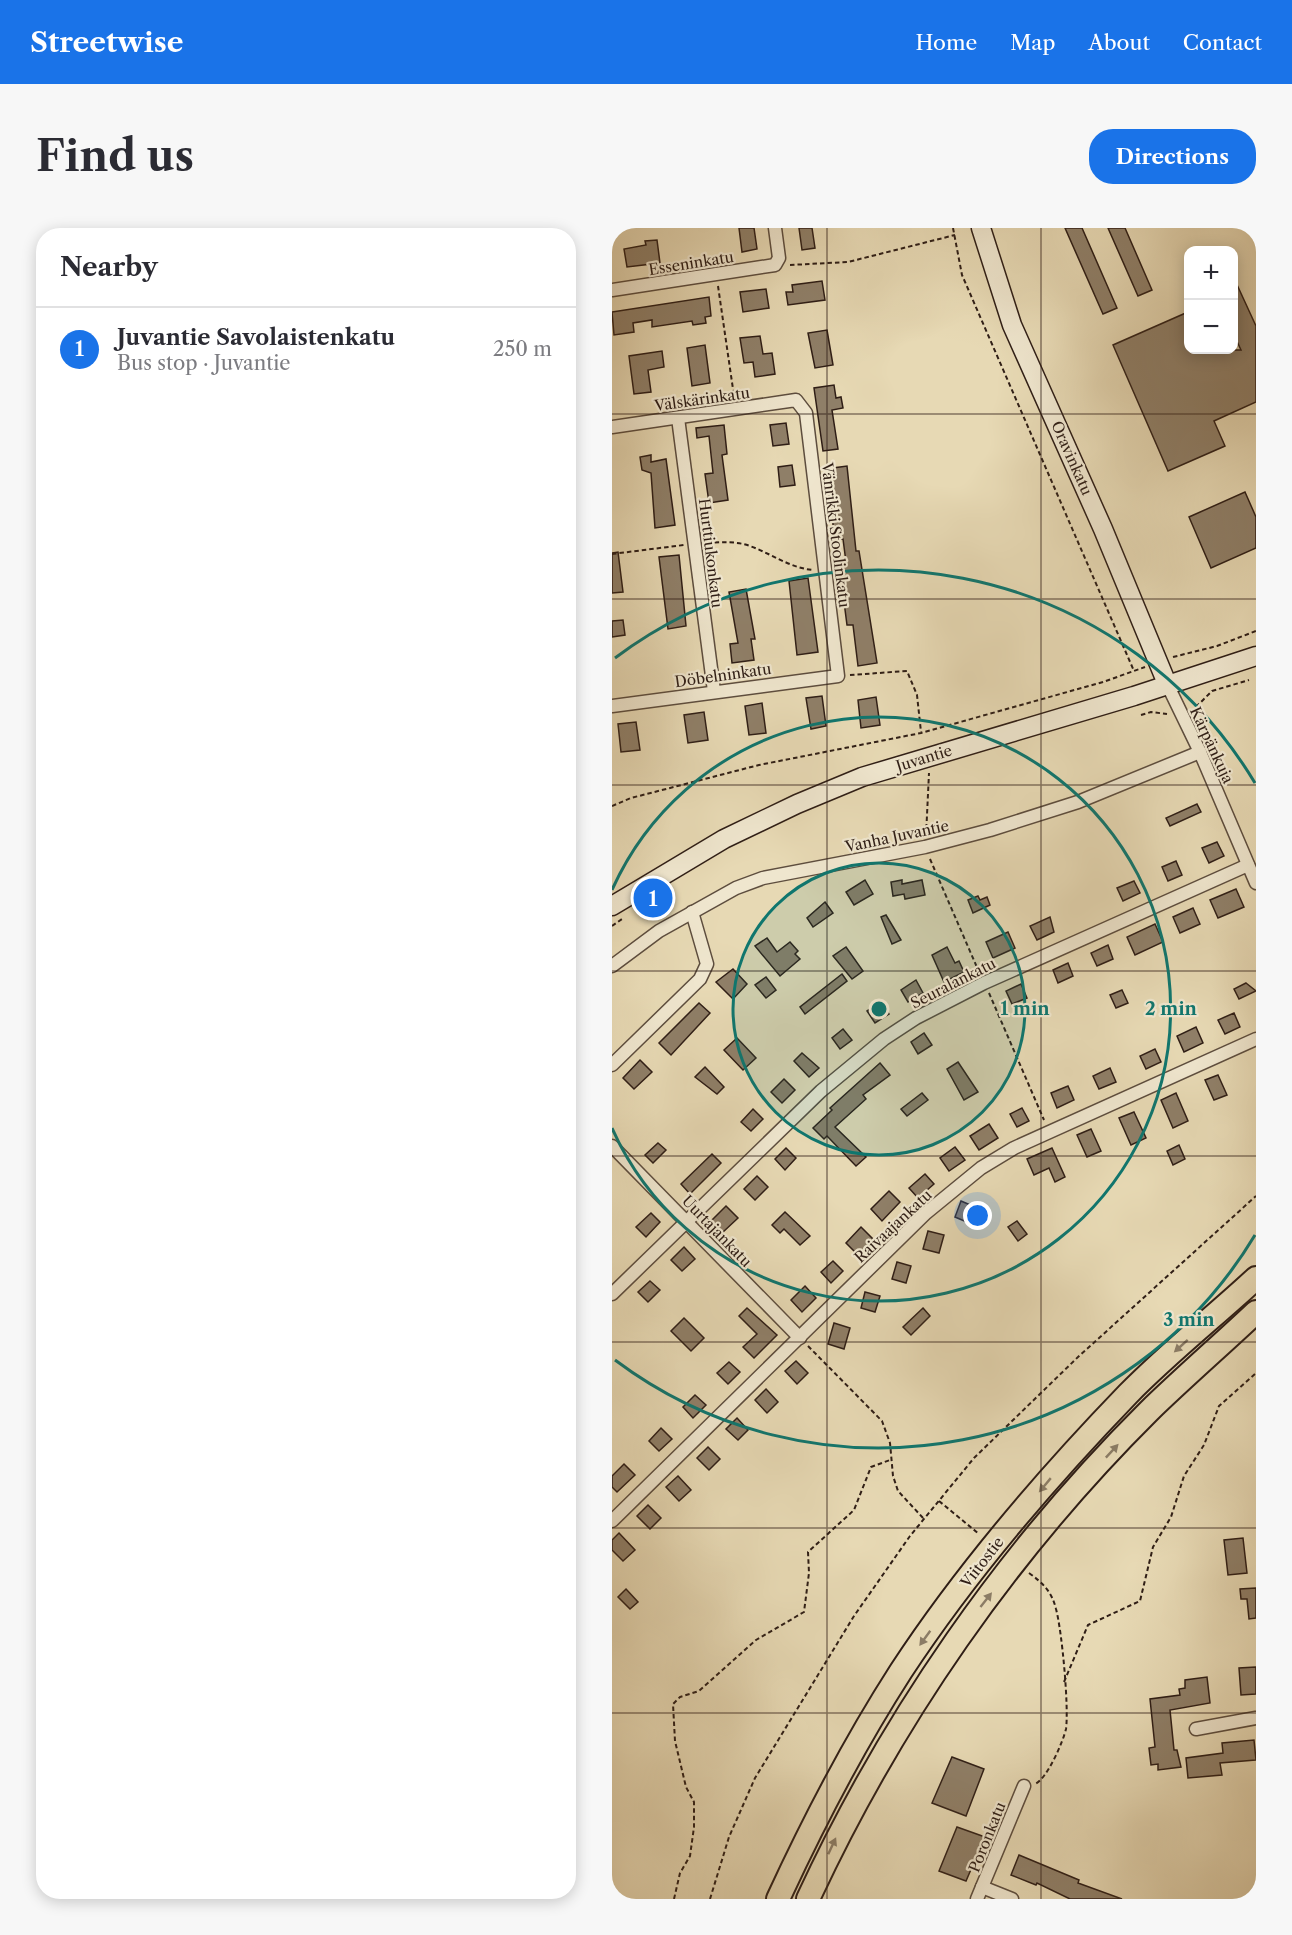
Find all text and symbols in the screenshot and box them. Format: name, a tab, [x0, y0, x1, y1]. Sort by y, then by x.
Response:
text: Streetwise	[30, 25, 184, 59]
text: Home	[916, 30, 977, 55]
text: Map	[1010, 30, 1055, 55]
text: About	[1088, 30, 1150, 55]
text: Contact	[1183, 30, 1262, 55]
button: Directions	[1089, 129, 1256, 184]
text: Find us	[36, 130, 194, 182]
map controls	[1184, 246, 1238, 354]
button: +	[1184, 246, 1238, 300]
street label: Esseninkatu	[647, 247, 735, 279]
text: Nearby	[60, 251, 158, 283]
button: −	[1184, 300, 1238, 354]
text: Juvantie Savolaistenkatu	[117, 324, 395, 351]
text: 1	[75, 337, 84, 361]
text: 250 m	[493, 337, 552, 361]
text: Bus stop · Juvantie	[117, 351, 291, 375]
street label: Välskärinkatu	[652, 383, 751, 415]
street label: Oravinkatu	[1047, 418, 1097, 498]
street label: Vänrikki Stoolinkatu	[818, 460, 854, 609]
street label: Hurttiukonkatu	[695, 497, 727, 609]
street label: Döbelninkatu	[673, 659, 773, 691]
street label: Kärpänkuja	[1186, 704, 1238, 786]
street label: Juvantie	[892, 741, 954, 776]
street label: Vanha Juvantie	[843, 816, 951, 856]
pin: 1	[634, 876, 672, 920]
street label: Seuralankatu	[907, 953, 999, 1013]
text: 1 min	[1000, 998, 1050, 1020]
text: 2 min	[1145, 998, 1198, 1020]
centre of rings	[869, 999, 889, 1019]
street label: Raivaajankatu	[850, 1185, 936, 1267]
street label: Uurtajankatu	[678, 1191, 756, 1271]
your location	[963, 1201, 992, 1230]
text: 3 min	[1163, 1309, 1215, 1331]
one-way arrow	[1174, 1339, 1189, 1353]
one-way arrow	[1105, 1443, 1119, 1458]
one-way arrow	[1039, 1477, 1052, 1492]
street label: Viitostie	[956, 1533, 1008, 1592]
one-way arrow	[980, 1592, 993, 1608]
one-way arrow	[919, 1630, 931, 1646]
street label: Poronkatu	[964, 1799, 1010, 1875]
one-way arrow	[828, 1837, 837, 1854]

